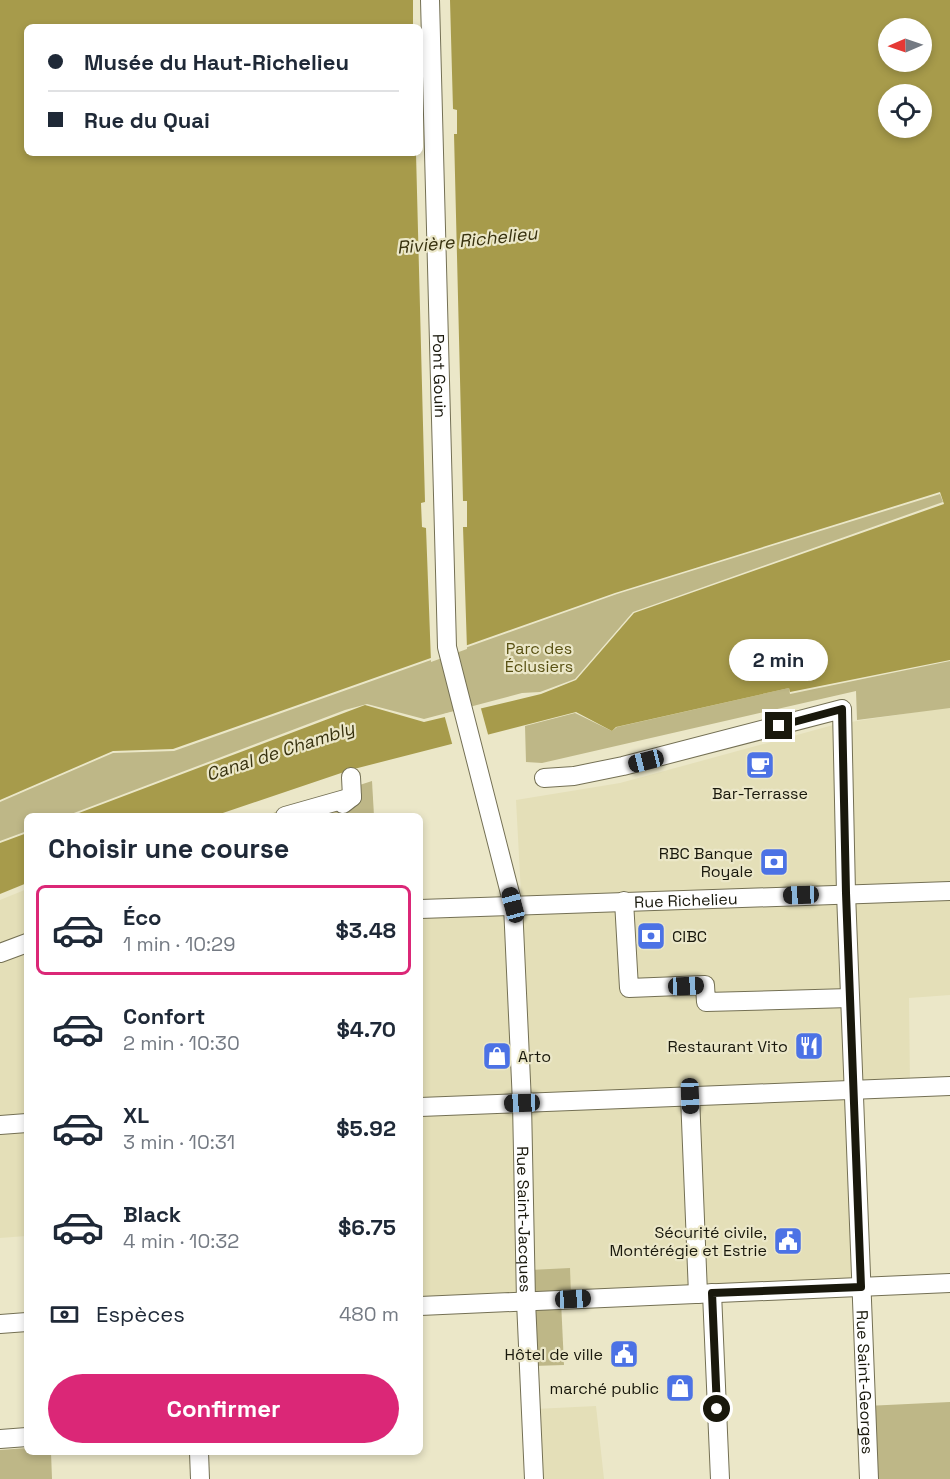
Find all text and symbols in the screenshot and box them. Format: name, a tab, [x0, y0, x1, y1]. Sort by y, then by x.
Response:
north arrow	[878, 18, 932, 72]
map controls	[878, 18, 932, 138]
text: Musée du Haut-Richelieu	[84, 48, 349, 76]
button: locate	[878, 84, 932, 138]
text: Rue du Quai	[84, 106, 210, 134]
water label: Rivière Richelieu	[396, 221, 539, 259]
street label: Pont Gouin	[428, 333, 451, 418]
park label: Parc des Éclusiers	[505, 638, 573, 677]
callout: 2 min	[730, 639, 828, 681]
text: 2 min	[753, 647, 804, 673]
route end	[765, 712, 792, 739]
water label: Canal de Chambly	[203, 716, 358, 786]
car	[626, 748, 666, 774]
cafe icon: Bar-Terrasse	[744, 749, 776, 781]
place label: Bar-Terrasse	[712, 783, 808, 804]
text: Choisir une course	[48, 831, 289, 866]
place label: RBC Banque Royale	[659, 843, 753, 882]
bank icon: RBC Banque Royale	[758, 846, 790, 878]
car	[500, 885, 526, 925]
car	[783, 885, 819, 905]
street label: Rue Richelieu	[634, 888, 738, 912]
icon: car	[51, 903, 105, 957]
text: Éco	[123, 903, 162, 931]
text: $3.48	[336, 916, 396, 944]
bank icon: CIBC	[635, 920, 667, 952]
place label: CIBC	[672, 926, 707, 947]
text: 1 min · 10:29	[123, 931, 235, 957]
car	[668, 976, 704, 996]
icon: car	[51, 1002, 105, 1056]
text: Confort	[123, 1002, 205, 1030]
text: $4.70	[337, 1015, 396, 1043]
text: 2 min · 10:30	[123, 1030, 240, 1056]
restaurant icon: Restaurant Vito	[793, 1030, 825, 1062]
place label: Restaurant Vito	[667, 1036, 788, 1057]
shop icon: Arto	[481, 1040, 513, 1072]
place label: Arto	[518, 1046, 551, 1067]
car	[680, 1078, 700, 1114]
car	[504, 1093, 540, 1113]
icon: car	[51, 1101, 105, 1155]
text: XL	[123, 1101, 149, 1129]
text: $5.92	[336, 1114, 396, 1142]
text: 3 min · 10:31	[123, 1129, 235, 1155]
street label: Rue Saint-Jacques	[512, 1146, 536, 1293]
icon: car	[51, 1200, 105, 1254]
text: Black	[123, 1200, 181, 1228]
text: $6.75	[338, 1213, 396, 1241]
place label: Sécurité civile, Montérégie et Estrie	[609, 1222, 767, 1261]
public building icon: Sécurité civile, Montérégie et Estrie	[772, 1225, 804, 1257]
text: 4 min · 10:32	[123, 1228, 239, 1254]
car	[555, 1289, 591, 1309]
icon: cash	[48, 1298, 81, 1331]
text: Espèces	[96, 1300, 185, 1328]
text: 480 m	[339, 1301, 399, 1327]
street label: Rue Saint-Georges	[852, 1310, 879, 1455]
public building icon: Hôtel de ville	[608, 1338, 640, 1370]
place label: Hôtel de ville	[505, 1344, 603, 1365]
shop icon: marché public	[664, 1372, 696, 1404]
button: Confirmer	[48, 1374, 399, 1443]
place label: marché public	[550, 1378, 659, 1399]
route start	[703, 1395, 730, 1422]

